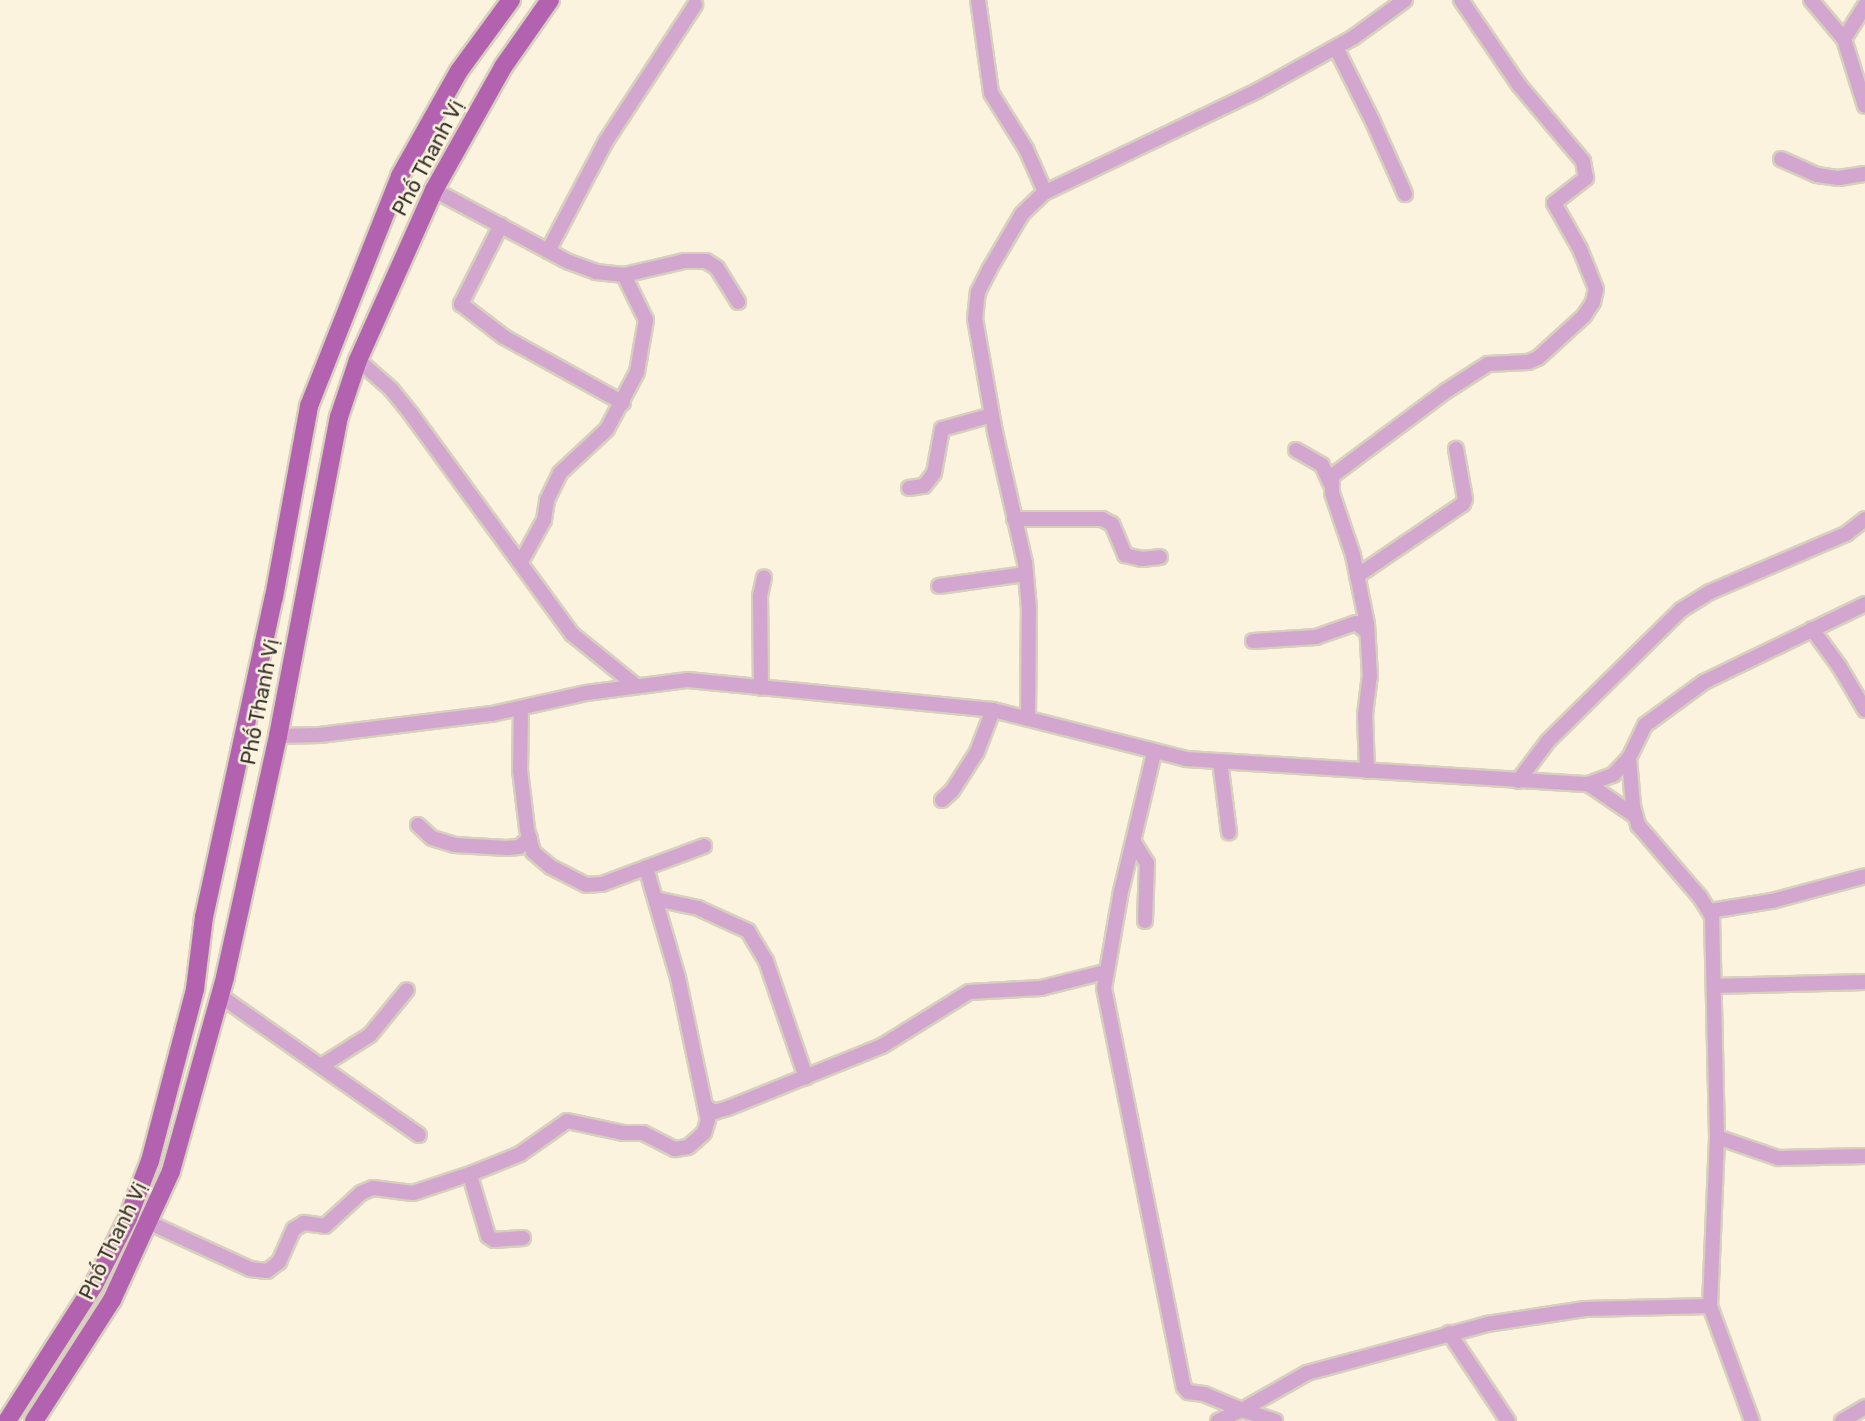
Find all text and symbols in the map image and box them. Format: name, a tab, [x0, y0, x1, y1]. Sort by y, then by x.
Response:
street label: Phố Thanh Vị	[387, 95, 469, 221]
street label: Phố Thanh Vị	[235, 636, 285, 768]
street label: Phố Thanh Vị	[73, 1178, 153, 1304]

